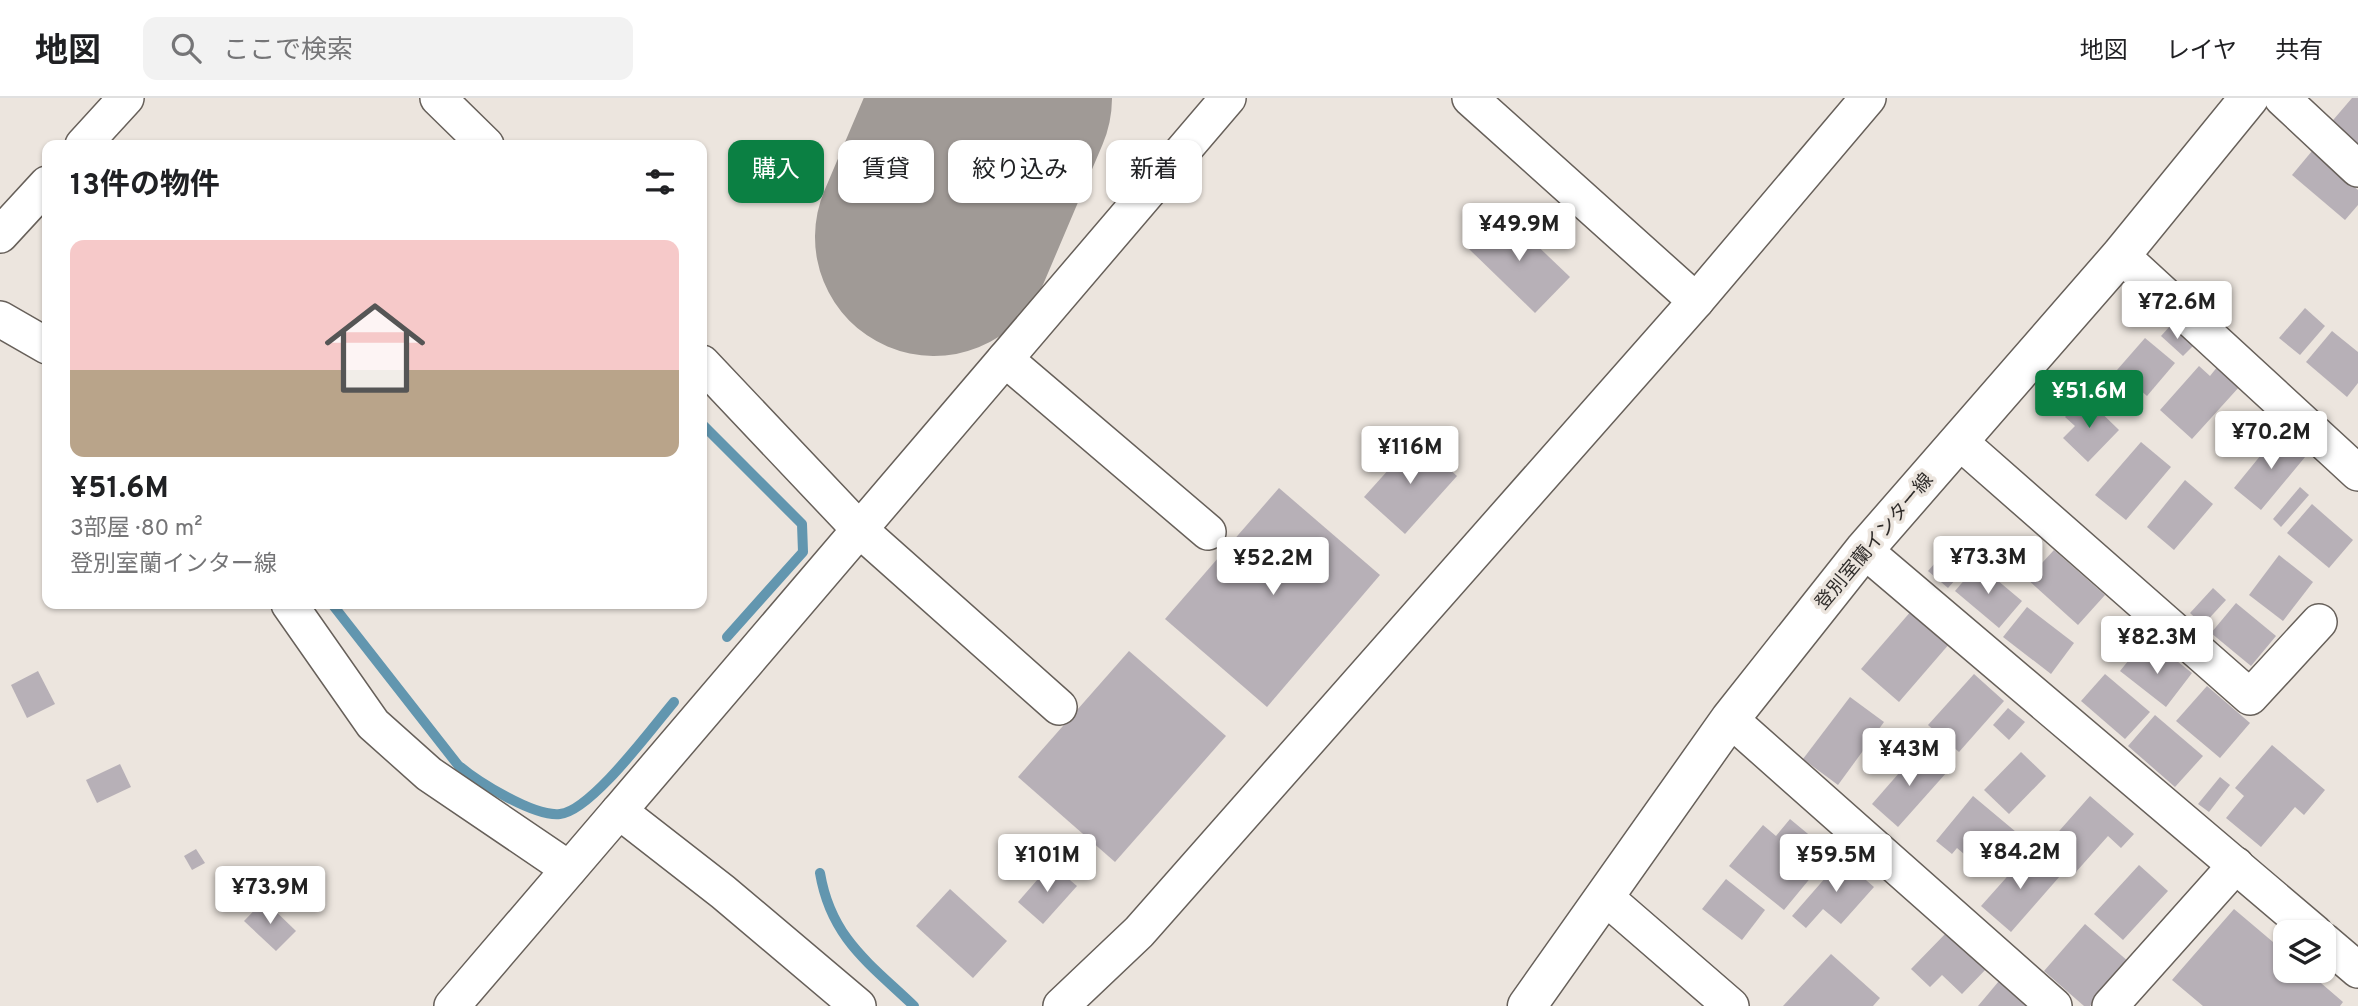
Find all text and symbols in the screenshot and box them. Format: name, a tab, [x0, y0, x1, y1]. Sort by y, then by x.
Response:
search box	[143, 17, 633, 80]
icon: search	[167, 29, 205, 67]
text: 地図	[35, 32, 101, 74]
text: ここで検索	[223, 35, 353, 68]
text: 地図	[2080, 37, 2128, 67]
text: レイヤ	[2166, 37, 2237, 67]
text: 共有	[2275, 37, 2323, 67]
chip: 購入	[728, 140, 824, 203]
chip: 賃貸	[838, 140, 934, 203]
chip: 絞り込み	[948, 140, 1092, 203]
chip: 新着	[1106, 140, 1202, 203]
icon: filters	[641, 163, 679, 201]
text: 13件の物件	[70, 168, 220, 205]
pin: ¥49.9M	[1462, 204, 1576, 263]
text: ¥49.9M	[1478, 211, 1560, 240]
pin: ¥72.6M	[2120, 282, 2234, 341]
icon: home	[312, 285, 438, 411]
text: ¥72.6M	[2138, 289, 2216, 318]
pin: ¥51.6M	[2032, 370, 2146, 430]
text: ¥51.6M	[2051, 378, 2127, 407]
pin: ¥70.2M	[2214, 412, 2328, 471]
text: ¥70.2M	[2231, 419, 2311, 448]
pin: ¥116M	[1361, 426, 1459, 486]
text: ¥116M	[1377, 434, 1443, 463]
street label: 登別室蘭インター線	[1811, 469, 1939, 615]
text: ¥51.6M	[70, 471, 169, 508]
text: 3部屋 · 80 m²	[70, 515, 202, 544]
pin: ¥73.3M	[1931, 536, 2045, 596]
pin: ¥52.2M	[1216, 538, 1330, 597]
text: ¥73.3M	[1949, 544, 2027, 573]
text: ¥52.2M	[1233, 545, 1313, 574]
text: 登別室蘭インター線	[70, 551, 277, 580]
pin: ¥82.3M	[2100, 616, 2214, 676]
text: ¥82.3M	[2117, 624, 2197, 653]
pin: ¥43M	[1868, 728, 1950, 788]
text: ¥43M	[1878, 736, 1940, 765]
pin: ¥84.2M	[1963, 832, 2077, 891]
pin: ¥101M	[998, 834, 1096, 894]
pin: ¥59.5M	[1779, 834, 1893, 894]
text: ¥84.2M	[1979, 839, 2061, 868]
text: ¥101M	[1014, 842, 1080, 871]
text: ¥59.5M	[1796, 842, 1876, 871]
pin: ¥73.9M	[213, 866, 327, 926]
text: ¥73.9M	[231, 874, 309, 903]
map controls	[2273, 920, 2336, 983]
button: layers	[2273, 920, 2336, 983]

